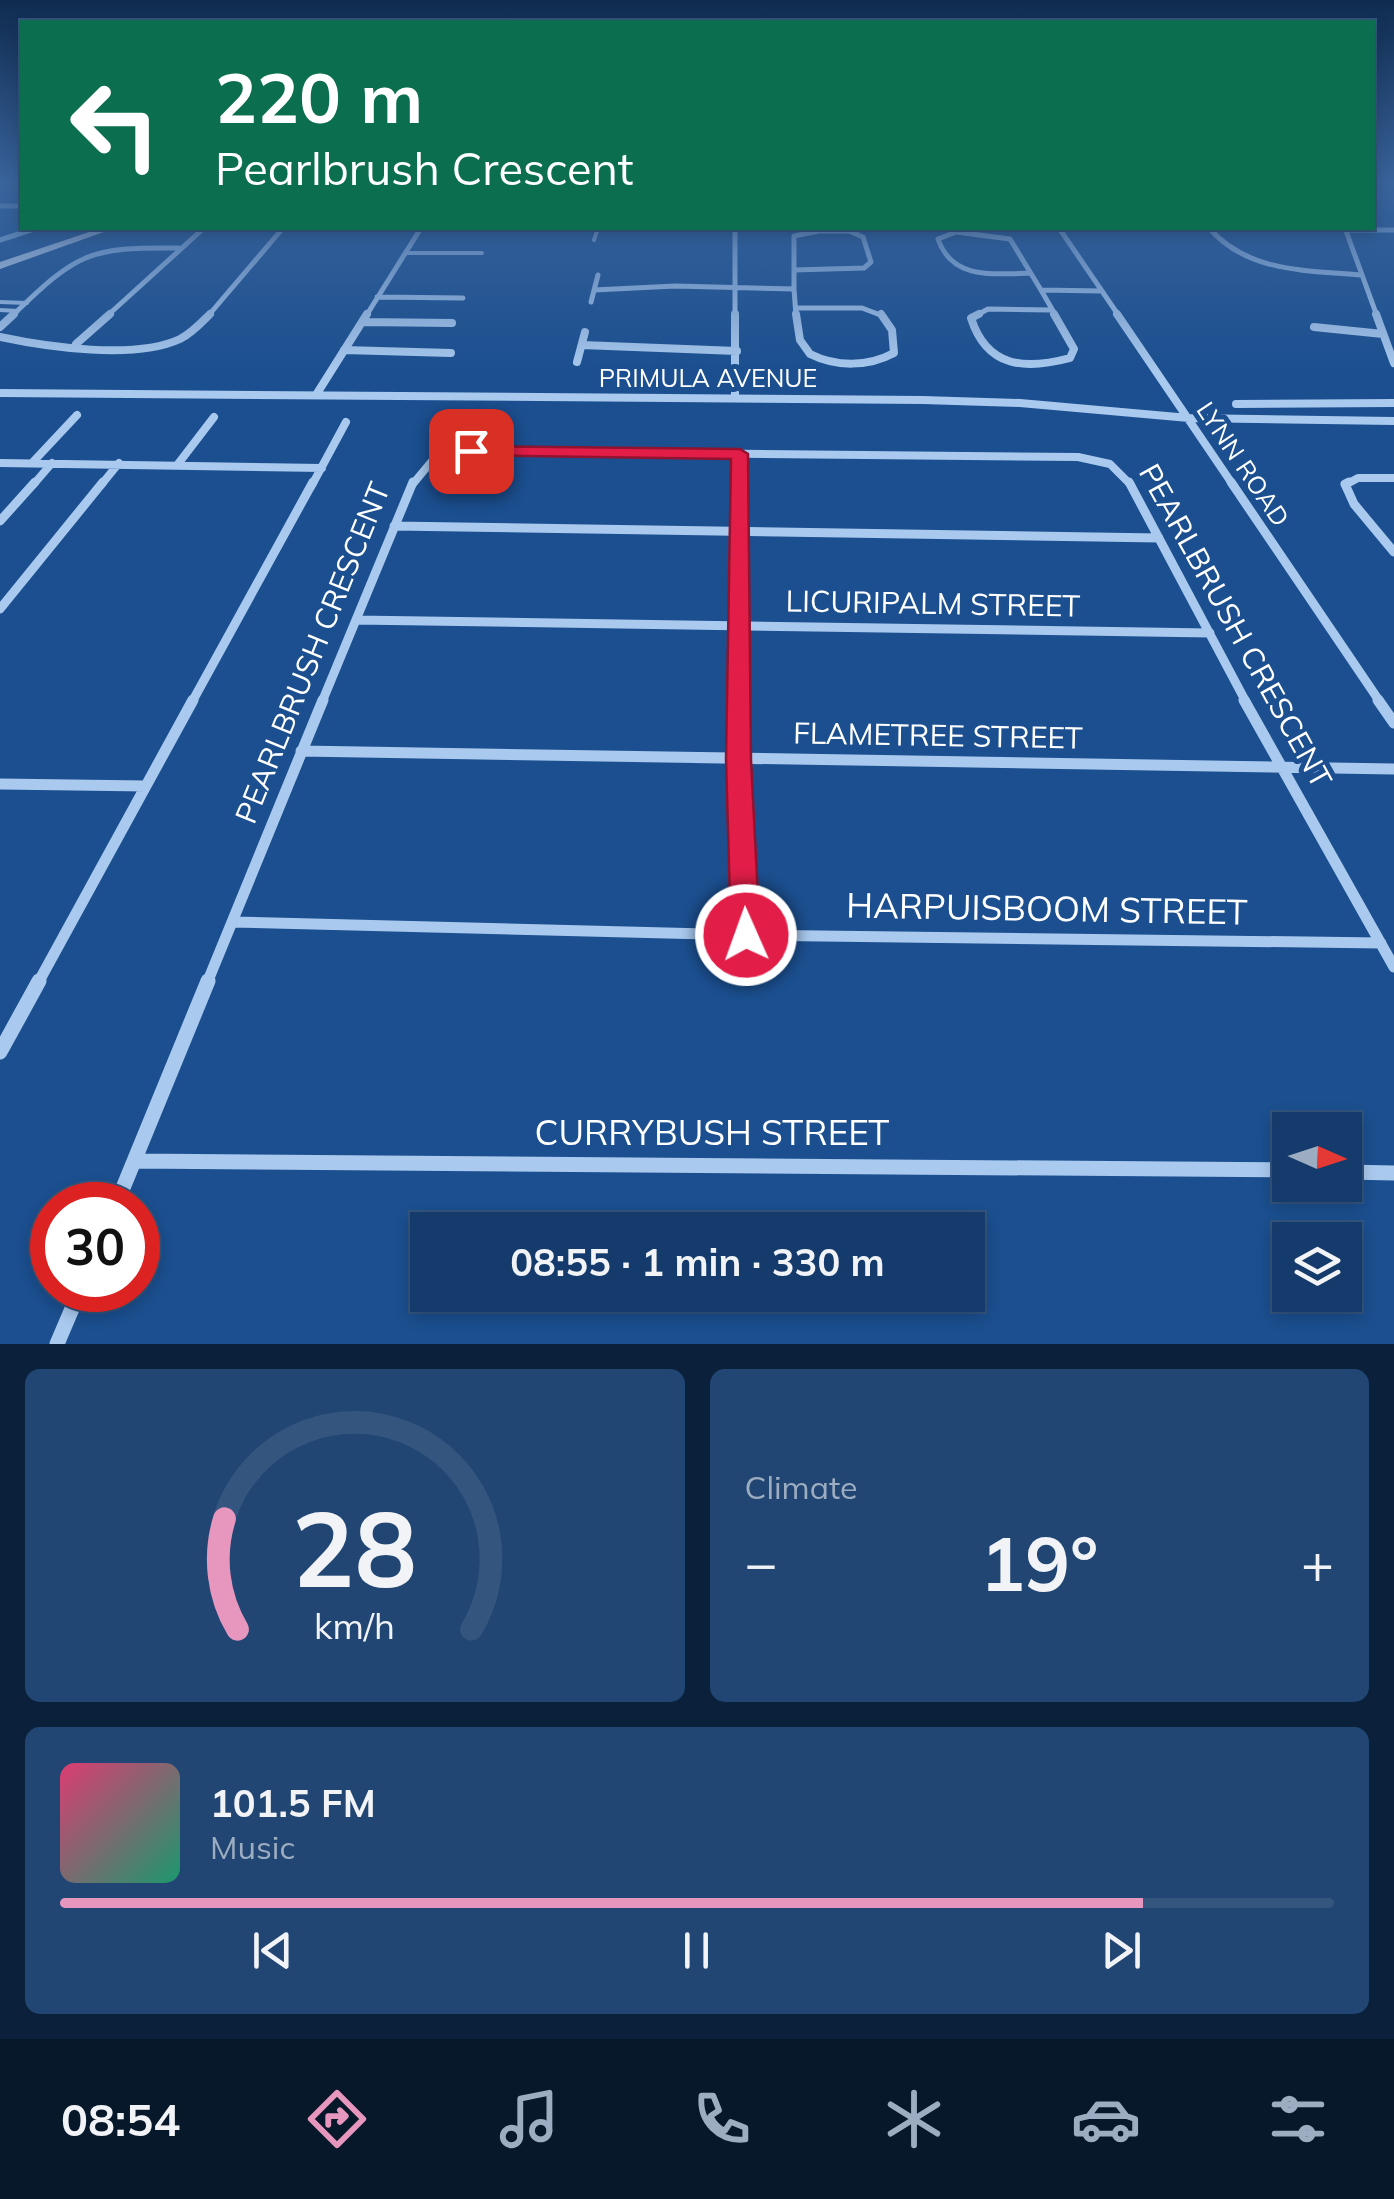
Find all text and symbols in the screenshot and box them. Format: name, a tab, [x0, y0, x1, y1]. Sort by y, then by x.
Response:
text: 220 m	[215, 53, 423, 141]
icon: left	[50, 60, 180, 190]
text: Pearlbrush Crescent	[215, 140, 634, 196]
street label: PRIMULA AVENUE	[599, 362, 817, 393]
street label: LYNN ROAD	[1190, 396, 1296, 532]
pin	[429, 409, 514, 494]
icon: arrive	[444, 424, 499, 479]
street label: PEARLBRUSH CRESCENT	[1131, 457, 1341, 794]
street label: PEARLBRUSH CRESCENT	[226, 477, 398, 829]
street label: LICURIPALM STREET	[785, 581, 1081, 625]
street label: FLAMETREE STREET	[793, 713, 1083, 757]
position arrow	[694, 883, 798, 987]
street label: HARPUISBOOM STREET	[846, 883, 1248, 933]
street label: CURRYBUSH STREET	[534, 1110, 890, 1154]
north arrow	[1272, 1112, 1362, 1202]
map controls	[1272, 1112, 1362, 1312]
speed limit sign: 30	[30, 1182, 160, 1312]
button: layers	[1272, 1222, 1362, 1312]
text: 08:55 · 1 min · 330 m	[510, 1238, 885, 1286]
text: Climate	[745, 1467, 857, 1507]
text: 28	[292, 1482, 417, 1613]
text: 19°	[980, 1516, 1098, 1610]
text: −	[745, 1528, 778, 1597]
text: +	[1301, 1528, 1334, 1597]
text: km/h	[314, 1603, 395, 1648]
text: 101.5 FM	[210, 1779, 376, 1827]
text: Music	[210, 1827, 295, 1867]
icon: previous	[245, 1923, 300, 1978]
icon: pause	[669, 1923, 724, 1978]
icon: next	[1094, 1923, 1149, 1978]
icon: directions	[302, 2084, 372, 2154]
icon: music	[494, 2084, 564, 2154]
icon: phone	[687, 2084, 757, 2154]
icon: climate	[879, 2084, 949, 2154]
icon: car	[1071, 2084, 1141, 2154]
icon: filters	[1263, 2084, 1333, 2154]
text: 08:54	[61, 2091, 180, 2147]

